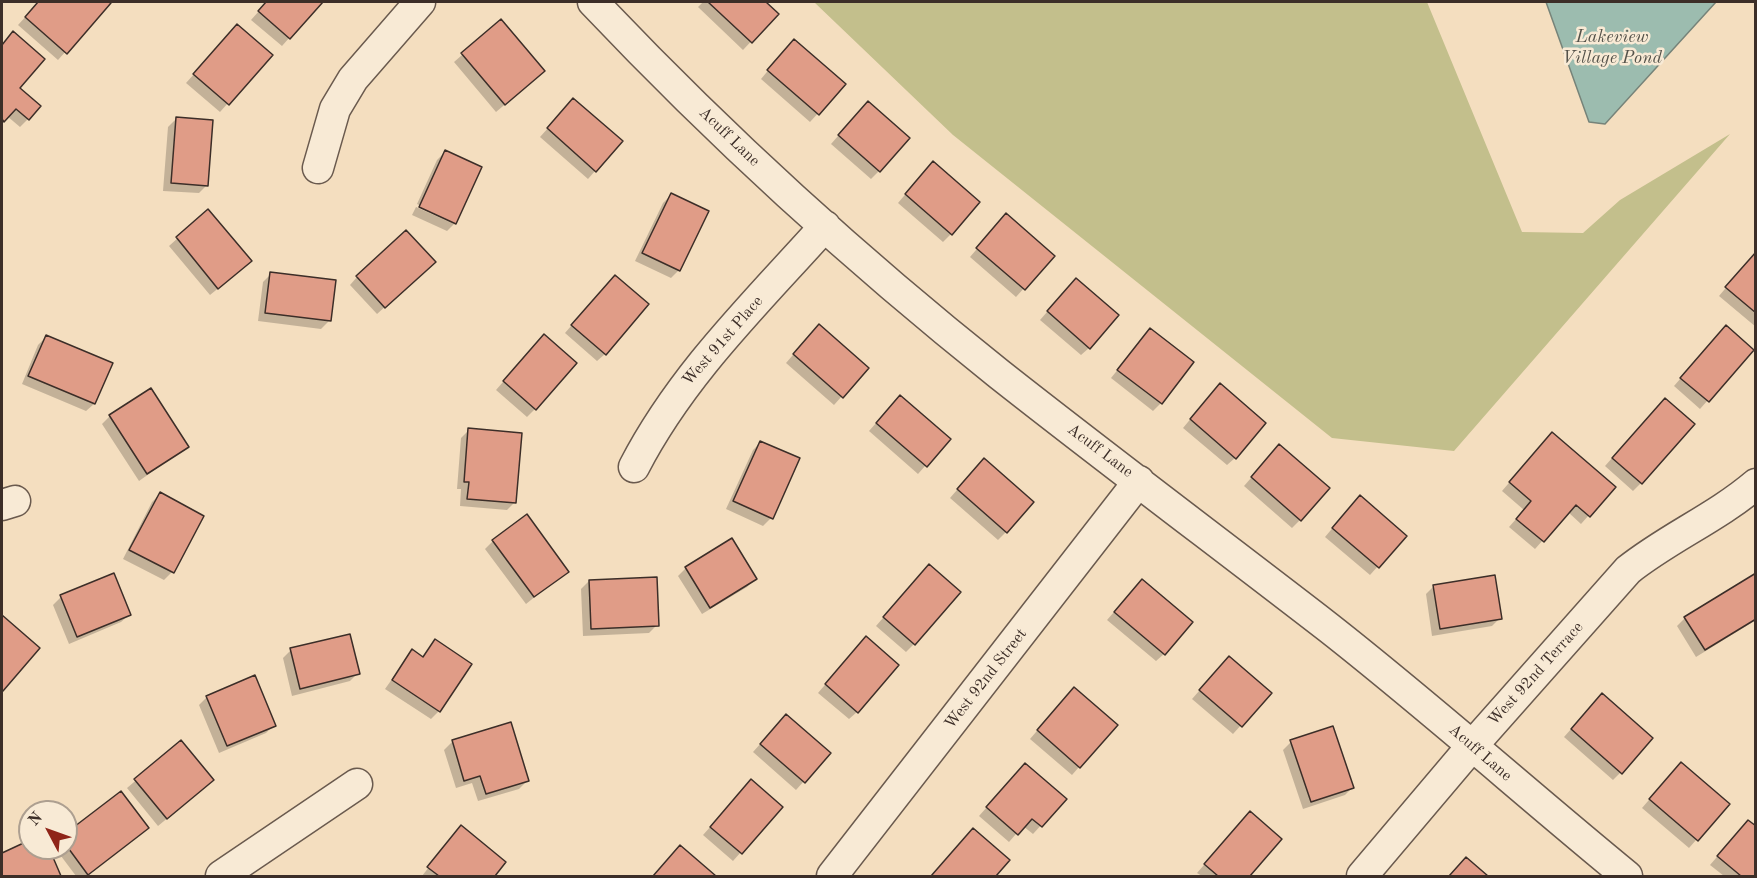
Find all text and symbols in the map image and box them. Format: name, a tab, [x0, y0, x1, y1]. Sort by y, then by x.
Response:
water label: Lakeview Village Pond	[1562, 26, 1662, 68]
street label: Acuff Lane	[694, 103, 764, 171]
street label: West 91st Place	[679, 292, 767, 390]
street label: Acuff Lane	[1063, 420, 1137, 482]
street label: West 92nd Terrace	[1484, 618, 1588, 730]
street label: West 92nd Street	[941, 625, 1031, 733]
street label: Acuff Lane	[1444, 720, 1516, 786]
north arrow	[18, 800, 78, 860]
text: N	[26, 810, 46, 829]

